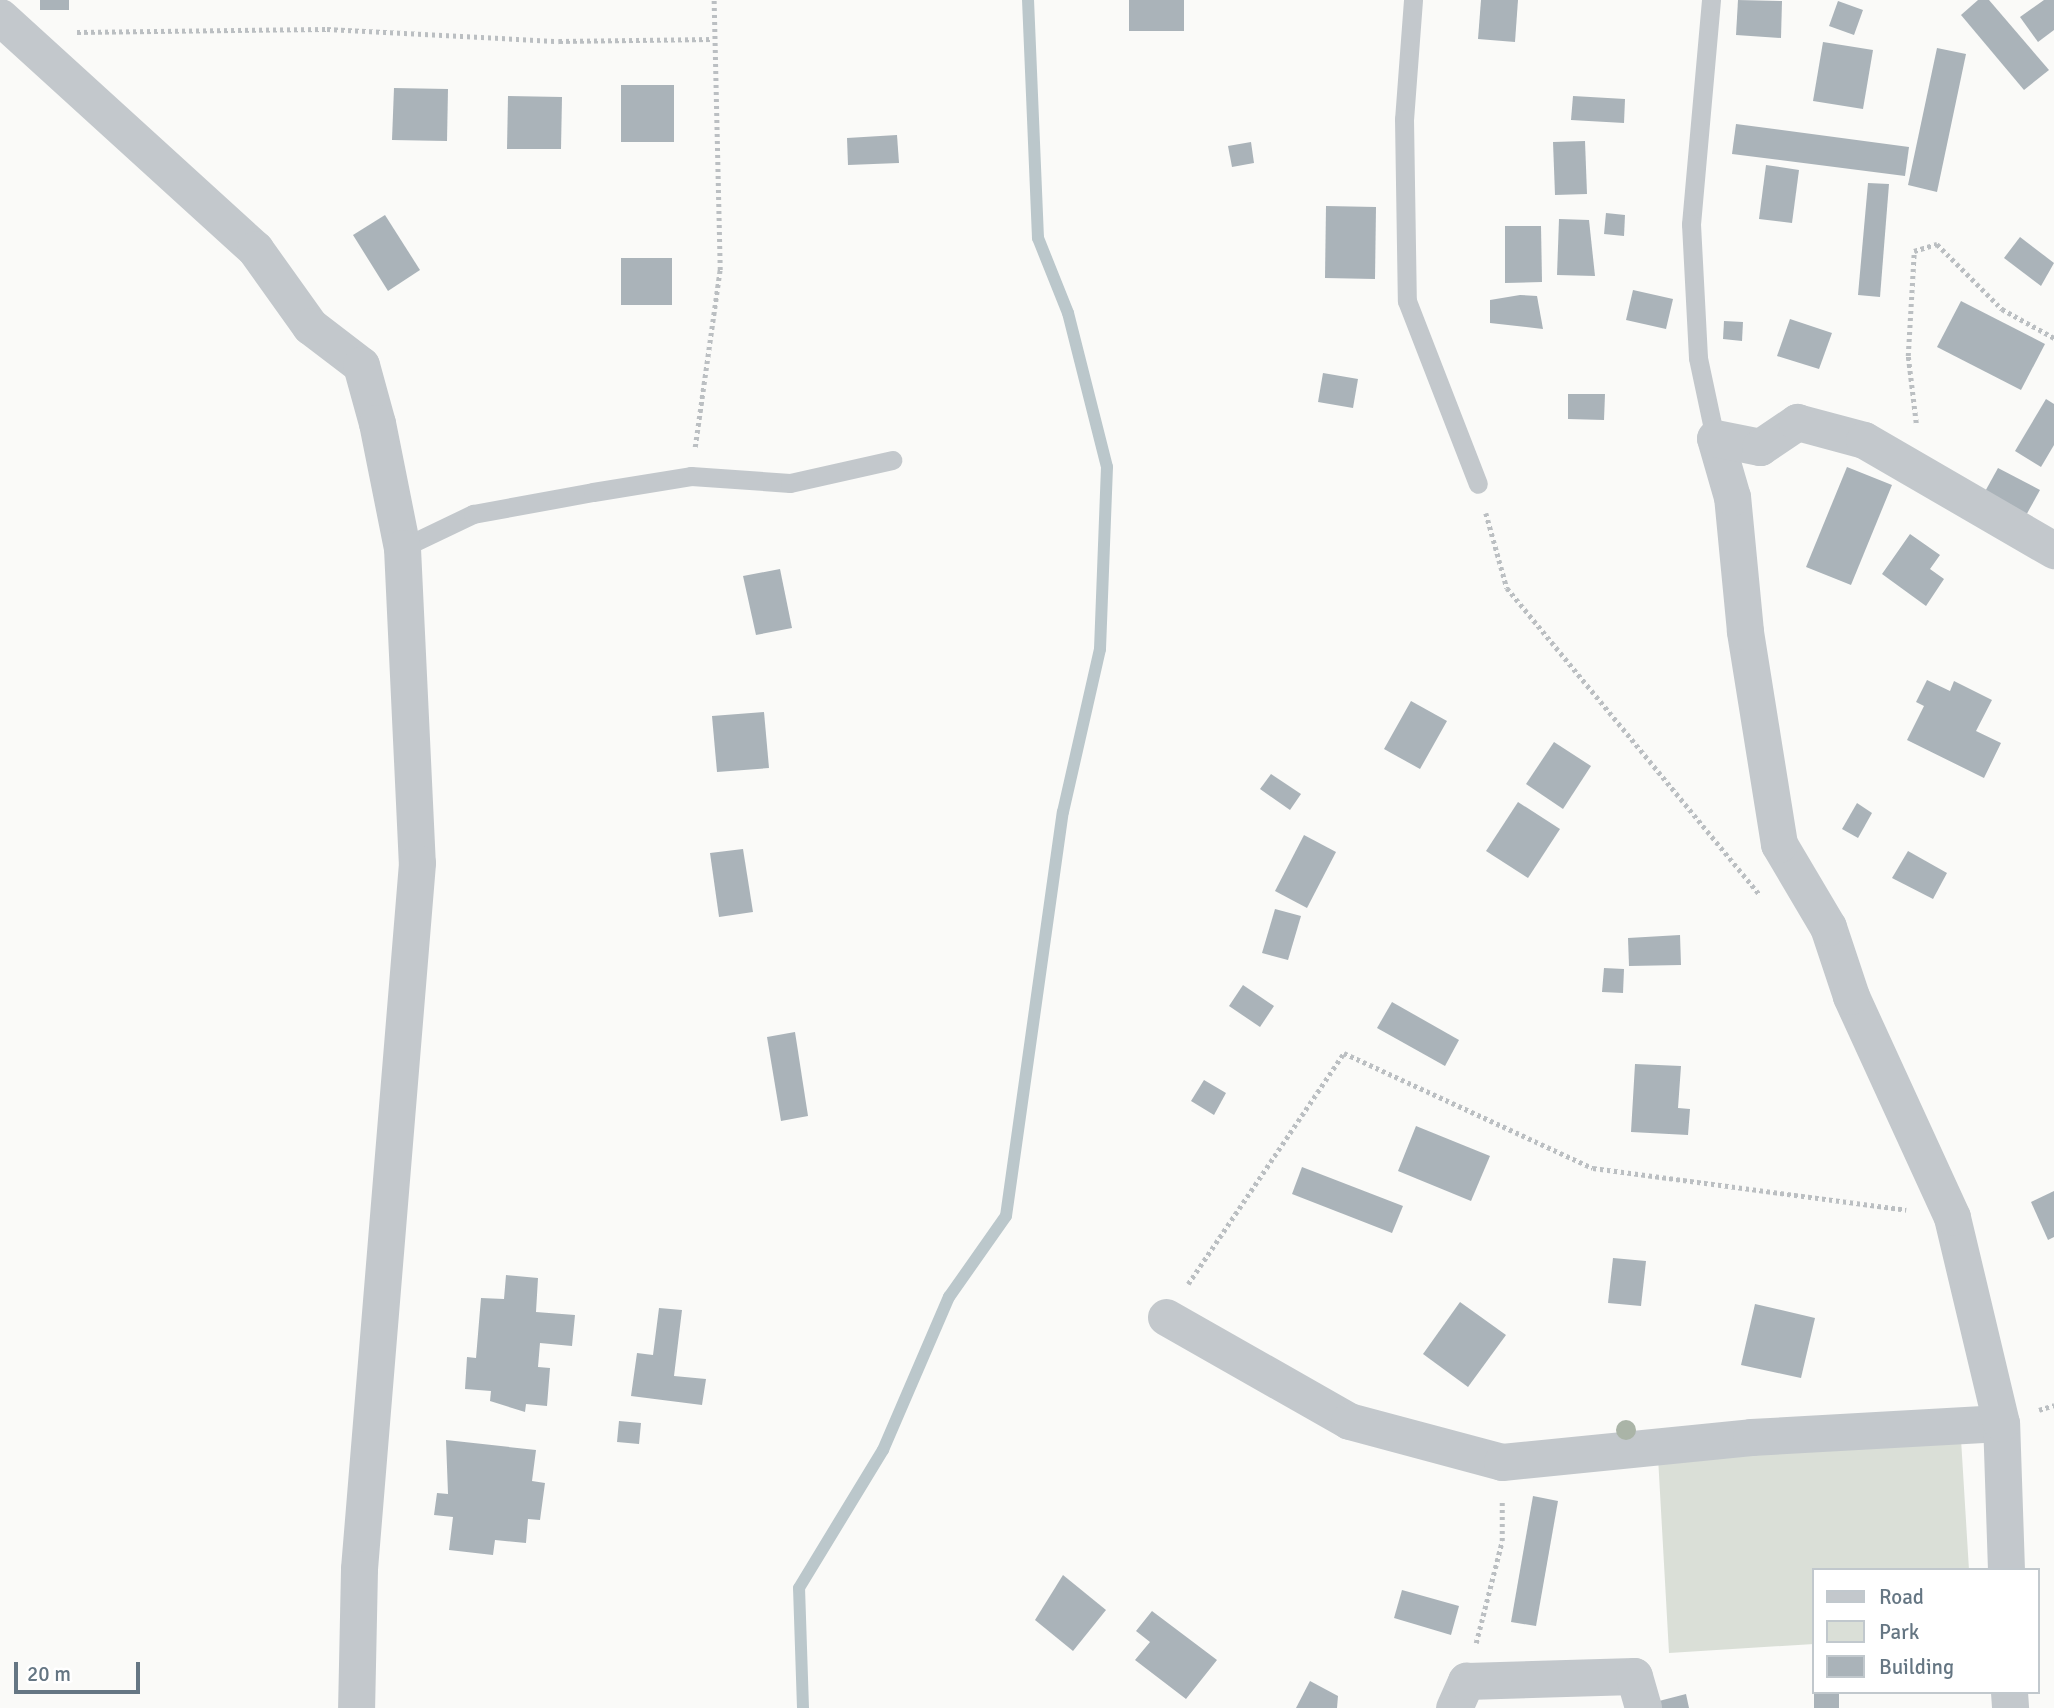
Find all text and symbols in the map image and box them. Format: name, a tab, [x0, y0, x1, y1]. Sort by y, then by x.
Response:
legend	[1812, 1568, 2040, 1694]
text: Road	[1879, 1584, 1924, 1610]
text: Park	[1879, 1619, 1919, 1645]
scale bar	[18, 1648, 144, 1692]
text: Building	[1879, 1654, 1954, 1680]
text: 20 m	[27, 1661, 71, 1687]

